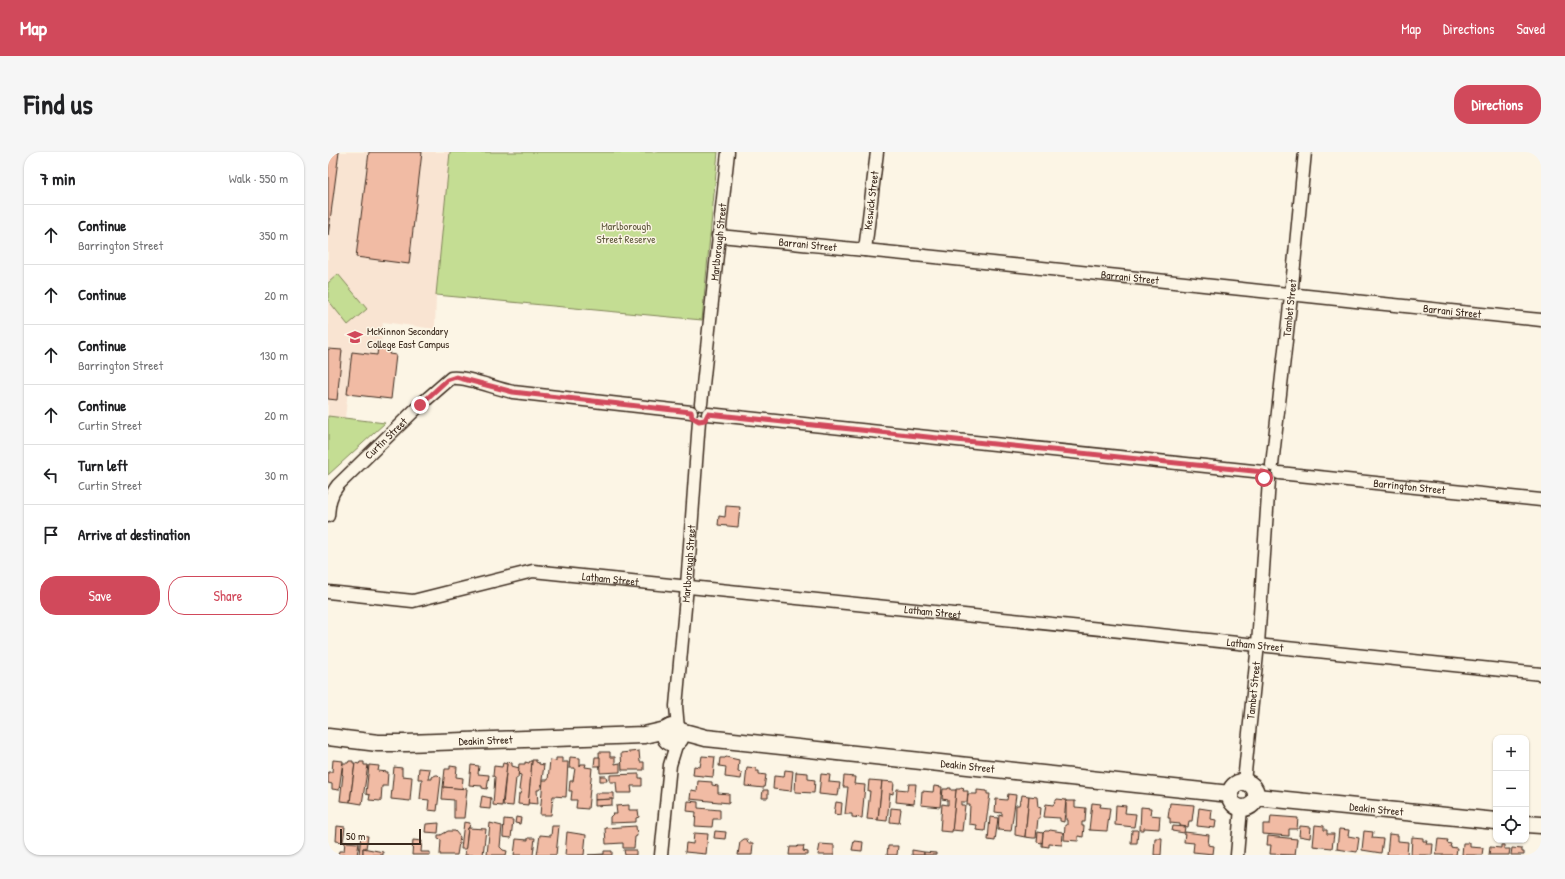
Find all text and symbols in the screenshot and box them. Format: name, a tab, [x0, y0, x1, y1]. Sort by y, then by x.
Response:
text: Map	[20, 15, 47, 41]
text: Map	[1401, 19, 1421, 38]
text: Directions	[1443, 19, 1494, 38]
text: Saved	[1516, 19, 1545, 38]
text: Find us	[24, 85, 93, 123]
button: Directions	[1454, 85, 1541, 124]
text: 7 min	[40, 167, 75, 190]
text: Walk · 550 m	[229, 169, 288, 187]
street label: Keswick Street	[861, 170, 882, 231]
street label: Marlborough Street	[707, 202, 729, 281]
text: Continue	[78, 215, 126, 236]
park label: Marlborough Street Reserve	[596, 219, 656, 246]
icon: ahead	[40, 224, 62, 246]
text: 350 m	[259, 226, 288, 244]
street label: Barrani Street	[778, 235, 838, 254]
text: Barrington Street	[78, 236, 163, 254]
street label: Barrani Street	[1100, 267, 1160, 287]
street label: Tambet Street	[1279, 278, 1300, 338]
icon: ahead	[40, 284, 62, 306]
text: Continue	[78, 284, 126, 305]
text: 20 m	[264, 286, 288, 304]
street label: Barrani Street	[1422, 301, 1482, 321]
place label: McKinnon Secondary College East Campus	[367, 324, 449, 351]
school or university icon: McKinnon Secondary College East Campus	[346, 328, 364, 346]
text: Continue	[78, 335, 126, 356]
icon: ahead	[40, 344, 62, 366]
text: 130 m	[260, 346, 288, 364]
text: Barrington Street	[78, 356, 163, 374]
text: Continue	[78, 395, 126, 416]
route end	[411, 396, 429, 414]
icon: ahead	[40, 404, 62, 426]
text: 20 m	[264, 406, 288, 424]
street label: Curtin Street	[362, 414, 410, 462]
text: Curtin Street	[78, 416, 142, 434]
text: Turn left	[78, 455, 128, 476]
icon: left	[40, 464, 62, 486]
text: 30 m	[265, 466, 288, 484]
route start	[1255, 469, 1273, 487]
text: Curtin Street	[78, 476, 142, 494]
street label: Barrington Street	[1373, 476, 1446, 497]
icon: arrive	[40, 524, 62, 546]
text: Arrive at destination	[78, 524, 190, 545]
street label: Marlborough Street	[679, 524, 698, 603]
street label: Latham Street	[581, 569, 640, 589]
button: Save	[40, 576, 160, 615]
button: Share	[168, 576, 288, 615]
street label: Latham Street	[904, 602, 962, 622]
street label: Latham Street	[1226, 635, 1284, 655]
street label: Tambet Street	[1243, 661, 1263, 720]
street label: Deakin Street	[458, 732, 513, 748]
map controls	[1493, 735, 1529, 843]
button: +	[1493, 735, 1529, 771]
street label: Deakin Street	[940, 756, 995, 776]
button: −	[1493, 771, 1529, 807]
street label: Deakin Street	[1349, 799, 1404, 819]
button: locate	[1493, 807, 1529, 843]
scale bar	[340, 827, 421, 846]
text: 50 m	[346, 829, 366, 843]

